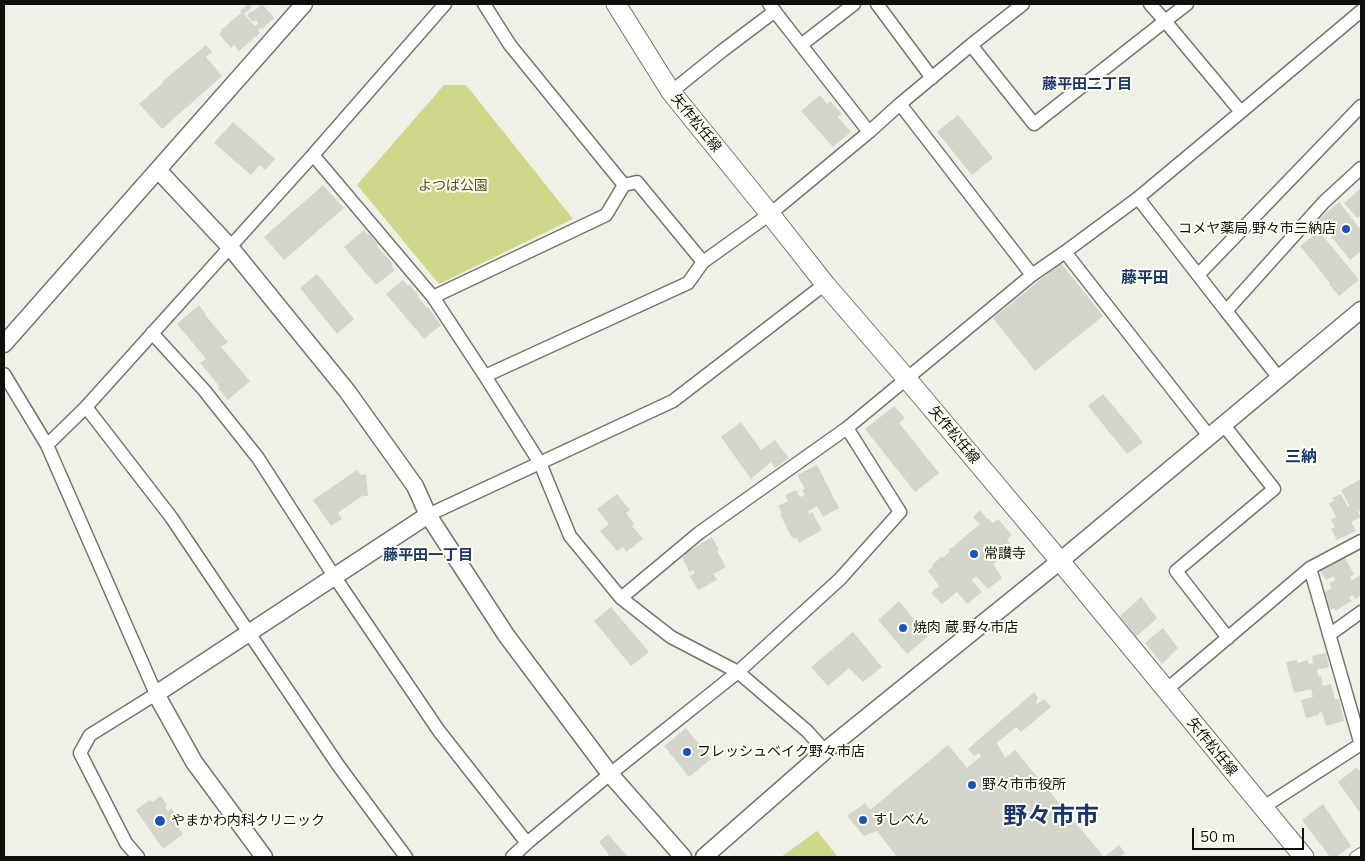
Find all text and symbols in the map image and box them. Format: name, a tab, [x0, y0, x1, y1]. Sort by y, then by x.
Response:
district label: 藤平田二丁目	[1042, 75, 1132, 93]
street label: 矢作松任線	[667, 91, 725, 155]
park label: よつば公園	[418, 178, 488, 194]
place label: コメヤ薬局 野々市三納店	[1178, 221, 1336, 237]
marker: コメヤ薬局 野々市三納店	[1340, 223, 1352, 235]
district label: 藤平田	[1121, 268, 1169, 288]
street label: 矢作松任線	[925, 403, 983, 467]
district label: 三納	[1285, 447, 1317, 467]
district label: 藤平田一丁目	[383, 546, 473, 564]
place label: 常讃寺	[984, 546, 1026, 562]
marker: 常讃寺	[968, 548, 980, 560]
place label: 焼肉 蔵 野々市店	[913, 620, 1018, 636]
marker: 焼肉 蔵 野々市店	[897, 622, 909, 634]
street label: 矢作松任線	[1183, 715, 1241, 779]
place label: フレッシュベイク野々市店	[697, 744, 865, 760]
marker: フレッシュベイク野々市店	[681, 746, 693, 758]
place label: 野々市市役所	[982, 777, 1066, 793]
marker: 野々市市役所	[966, 779, 978, 791]
district label: 野々市市	[1003, 803, 1099, 831]
place label: すしべん	[873, 812, 929, 828]
place label: やまかわ内科クリニック	[171, 813, 325, 829]
marker: やまかわ内科クリニック	[153, 814, 167, 828]
marker: すしべん	[857, 814, 869, 826]
scale bar	[1195, 818, 1308, 850]
text: 50 m	[1200, 827, 1235, 846]

